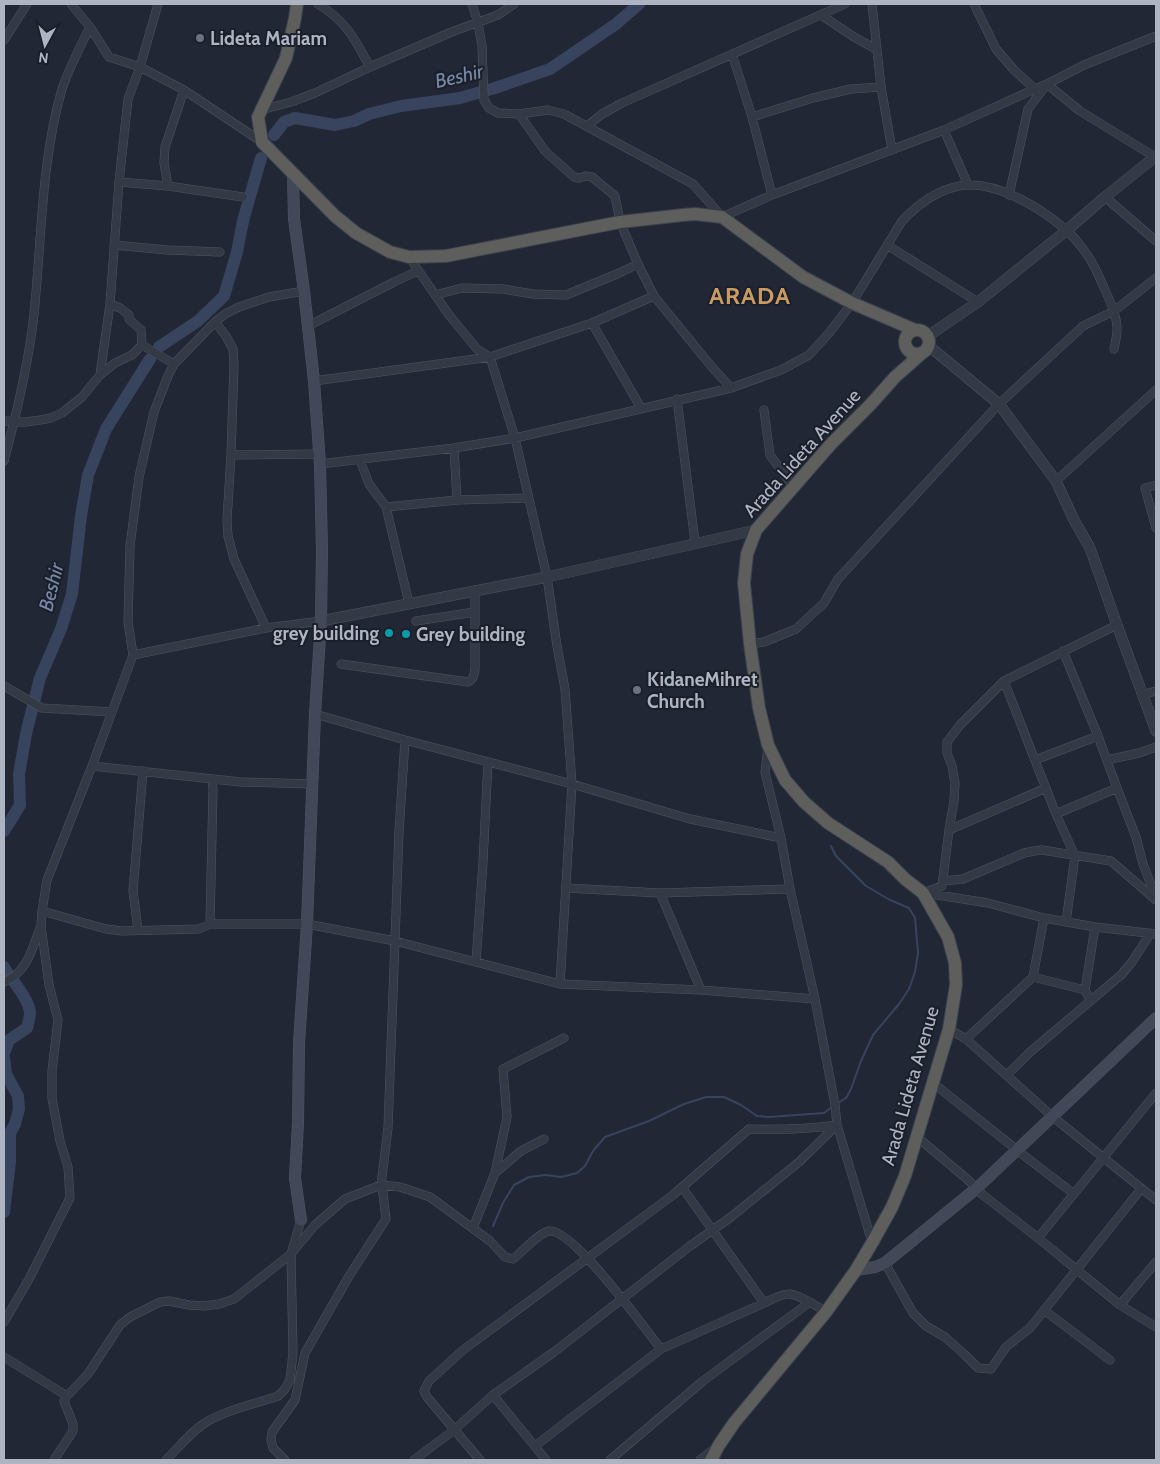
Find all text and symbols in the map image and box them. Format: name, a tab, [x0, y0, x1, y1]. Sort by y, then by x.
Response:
north arrow	[20, 20, 70, 70]
place label: Lideta Mariam	[210, 27, 327, 50]
marker: Lideta Mariam	[194, 32, 206, 44]
text: N	[37, 48, 49, 67]
water label: Beshir	[433, 59, 486, 93]
district label: ARADA	[709, 281, 791, 310]
street label: Arada Lideta Avenue	[738, 384, 866, 522]
water label: Beshir	[33, 560, 69, 614]
place label: grey building	[273, 622, 379, 645]
place label: Grey building	[416, 623, 525, 646]
marker: grey building	[383, 627, 395, 639]
marker: Grey building	[400, 628, 412, 640]
place label: KidaneMihret Church	[647, 668, 758, 713]
marker: KidaneMihret Church	[631, 684, 643, 696]
street label: Arada Lideta Avenue	[876, 1004, 944, 1168]

